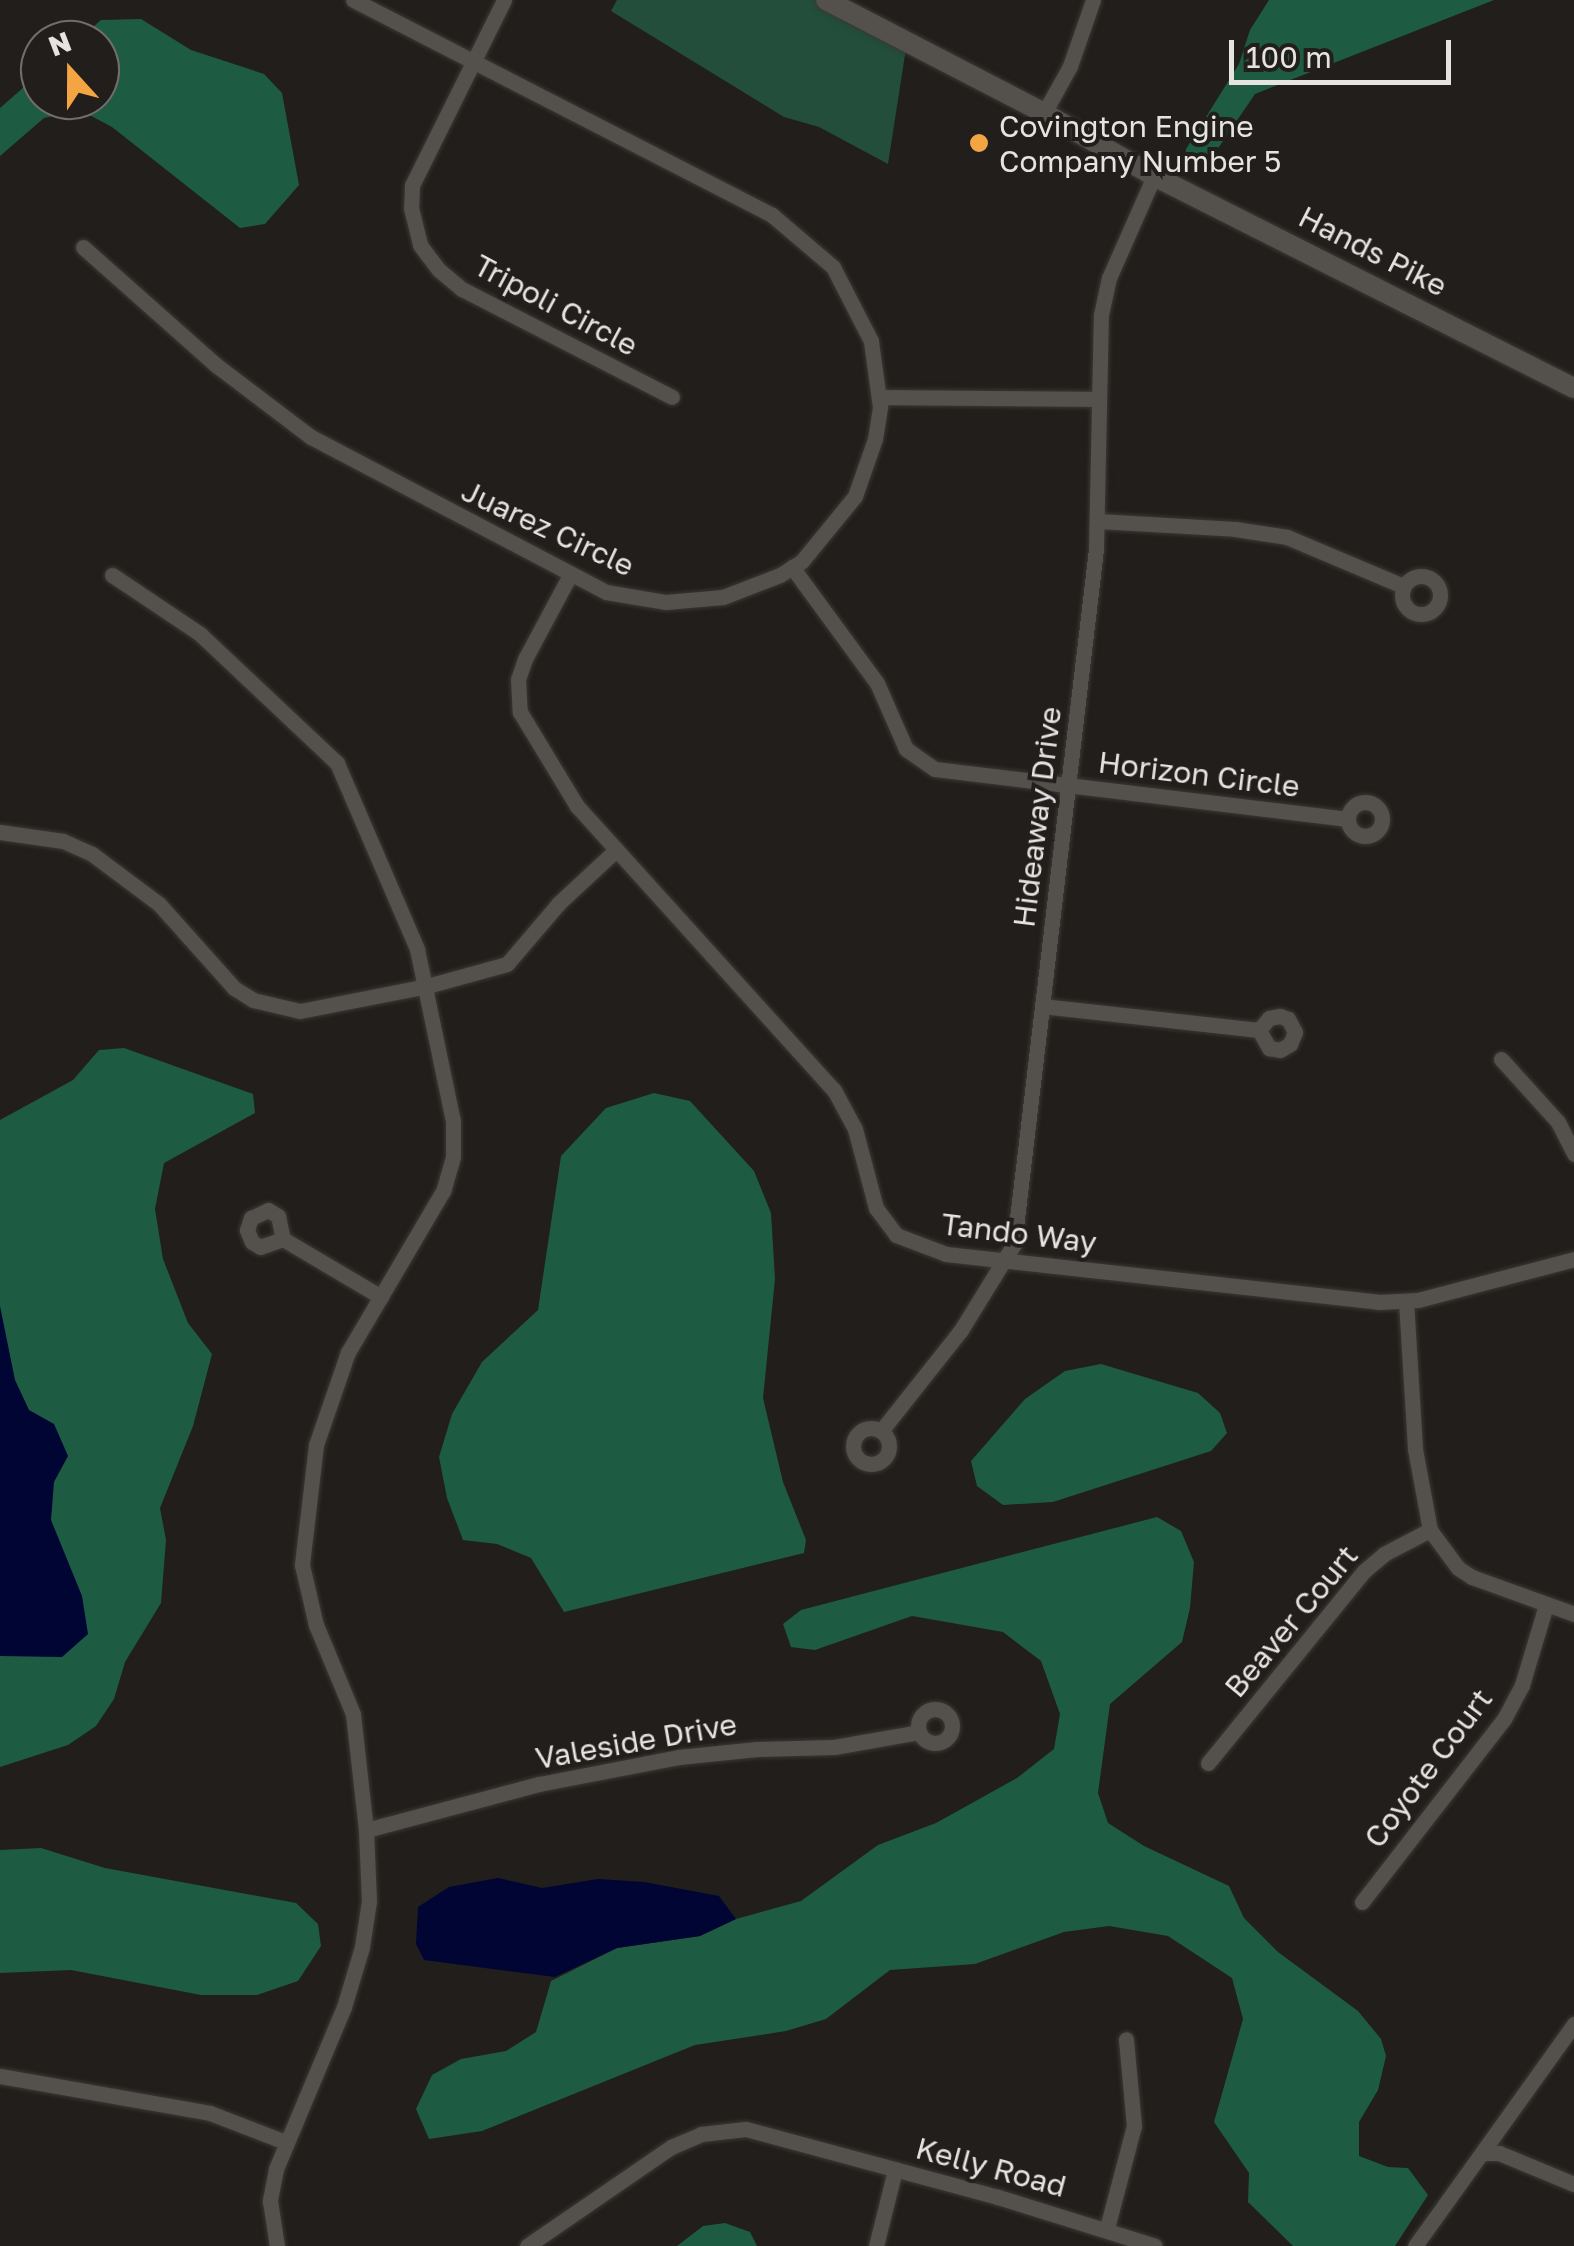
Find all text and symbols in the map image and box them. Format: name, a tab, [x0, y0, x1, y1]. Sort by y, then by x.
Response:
north arrow	[20, 20, 120, 120]
scale bar	[1234, 20, 1456, 82]
text: N	[44, 24, 76, 63]
text: 100 m	[1246, 39, 1332, 75]
place label: Covington Engine Company Number 5	[999, 108, 1281, 178]
marker: Covington Engine Company Number 5	[968, 132, 990, 154]
street label: Hands Pike	[1293, 198, 1453, 304]
street label: Tripoli Circle	[468, 247, 644, 363]
street label: Juarez Circle	[456, 472, 640, 584]
street label: Hideaway Drive	[1006, 705, 1068, 929]
street label: Horizon Circle	[1096, 744, 1302, 804]
street label: Tando Way	[939, 1206, 1099, 1260]
street label: Beaver Court	[1217, 1538, 1365, 1704]
street label: Coyote Court	[1357, 1681, 1499, 1855]
street label: Valeside Drive	[533, 1706, 739, 1776]
street label: Kelly Road	[912, 2130, 1070, 2204]

